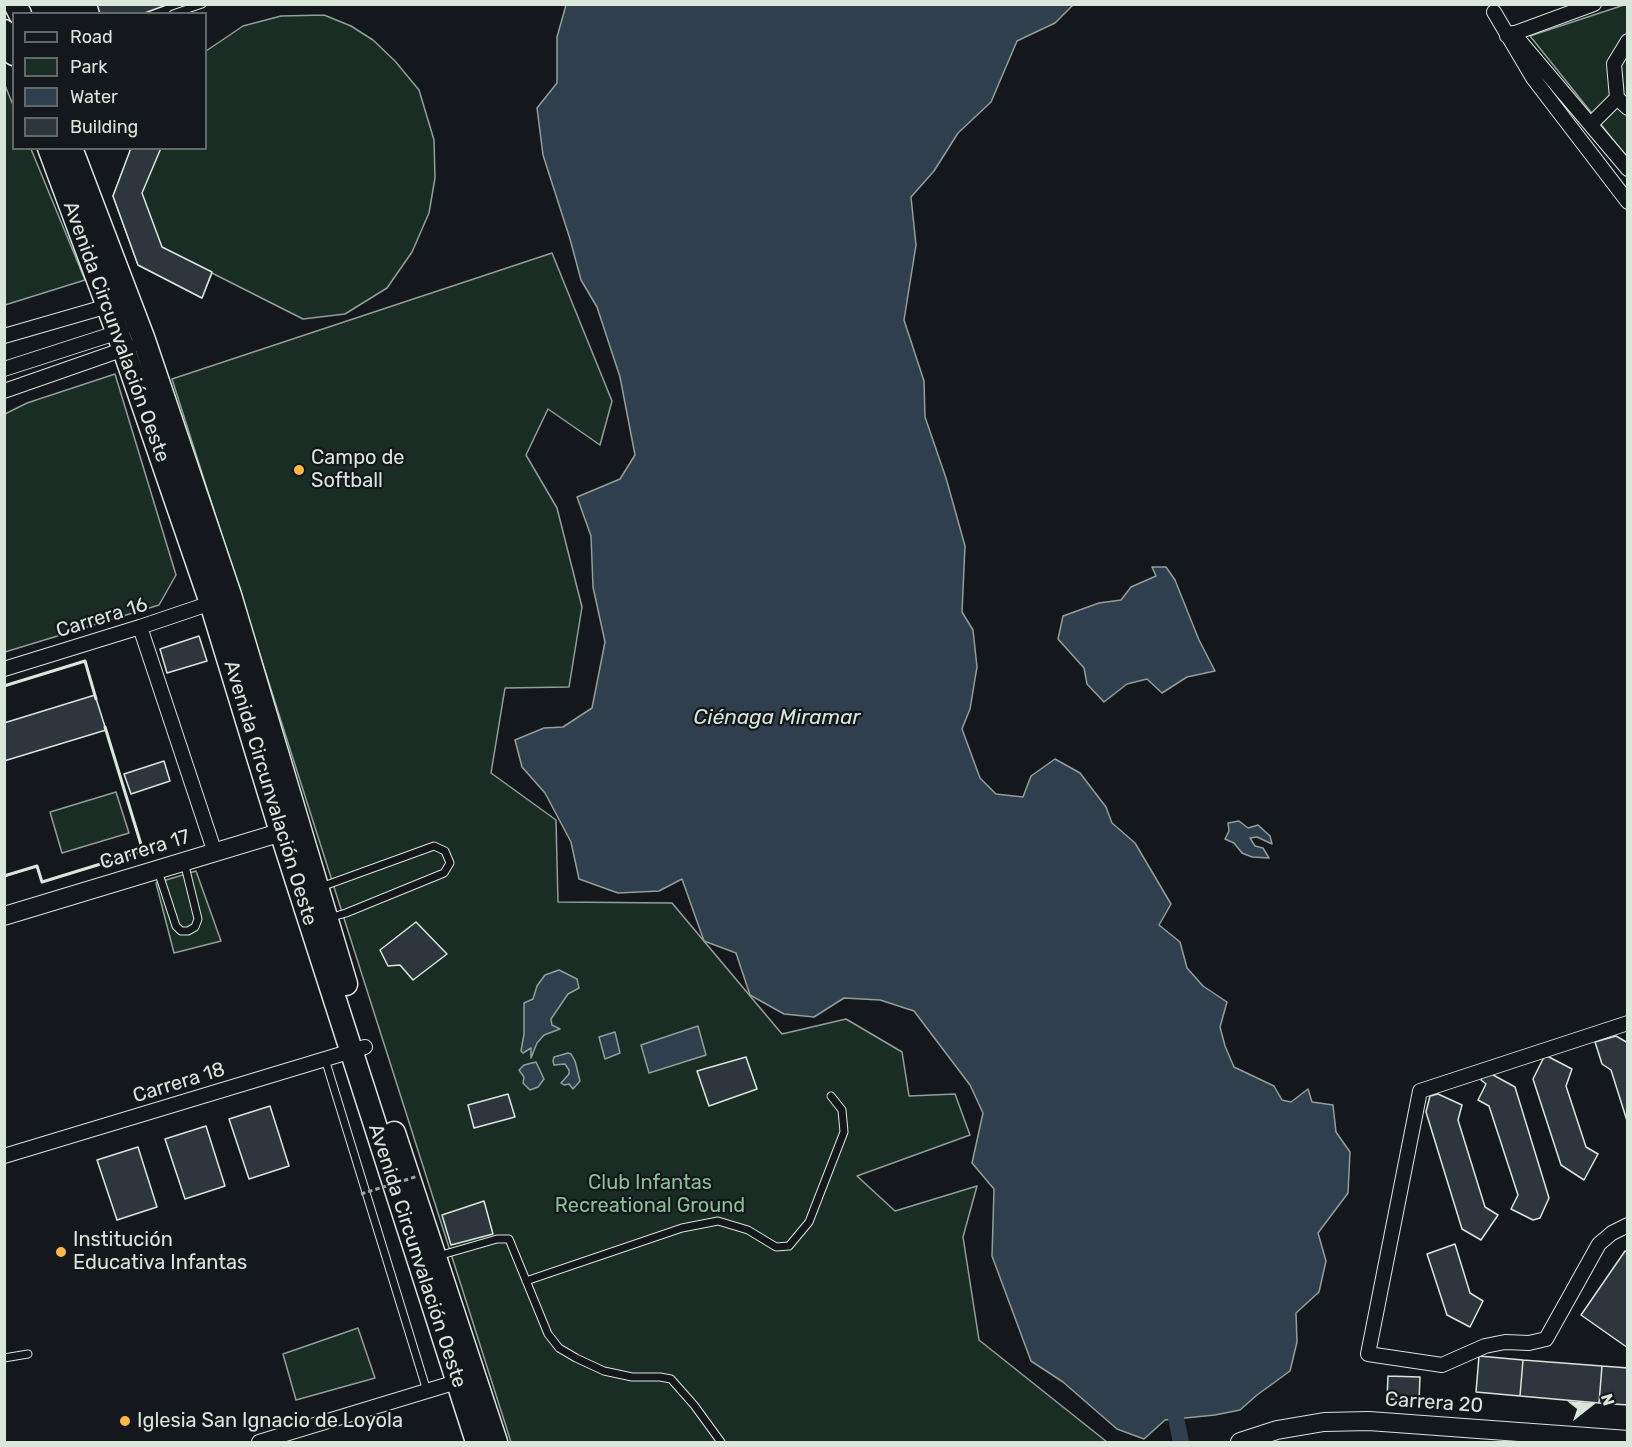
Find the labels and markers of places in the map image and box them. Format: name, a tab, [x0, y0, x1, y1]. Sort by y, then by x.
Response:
place label: Campo de Softball	[311, 446, 405, 493]
marker: Campo de Softball	[292, 463, 306, 477]
place label: Institución Educativa Infantas	[73, 1228, 247, 1275]
marker: Institución Educativa Infantas	[54, 1245, 68, 1259]
place label: Iglesia San Ignacio de Loyola	[137, 1409, 403, 1433]
marker: Iglesia San Ignacio de Loyola	[118, 1414, 132, 1428]

